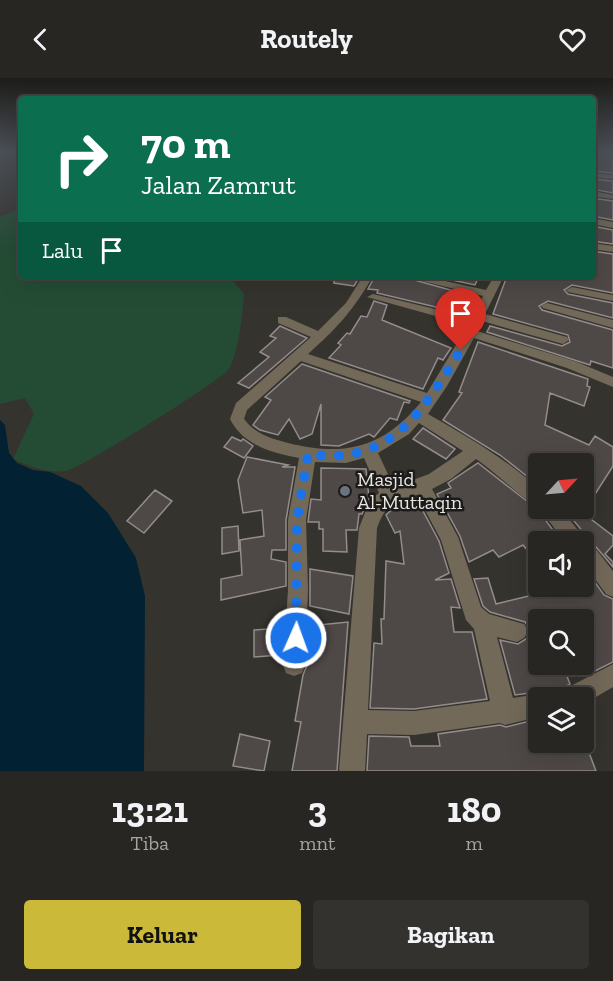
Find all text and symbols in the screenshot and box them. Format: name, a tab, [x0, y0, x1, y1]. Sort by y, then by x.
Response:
icon: back	[24, 23, 57, 56]
text: Routely	[260, 23, 353, 55]
icon: heart	[556, 23, 589, 56]
text: 70 m	[141, 118, 231, 169]
icon: right	[42, 120, 120, 198]
text: Jalan Zamrut	[141, 169, 296, 201]
icon: arrive	[95, 234, 128, 267]
text: Lalu	[42, 237, 83, 264]
pin	[435, 288, 486, 350]
icon: arrive	[444, 297, 477, 330]
north arrow	[528, 453, 594, 519]
map controls	[528, 453, 594, 753]
place label: Masjid Al-Muttaqin	[357, 467, 463, 514]
marker: Masjid Al-Muttaqin	[338, 484, 352, 498]
button: sound	[528, 531, 594, 597]
position arrow	[264, 606, 328, 670]
button: search	[528, 609, 594, 675]
button: layers	[528, 687, 594, 753]
text: 13:21	[111, 788, 188, 831]
text: 3	[308, 788, 327, 831]
text: 180	[447, 788, 502, 831]
text: Tiba	[131, 831, 169, 855]
text: mnt	[299, 831, 336, 855]
text: m	[466, 831, 483, 855]
button: Keluar	[24, 900, 301, 969]
button: Bagikan	[313, 900, 589, 969]

